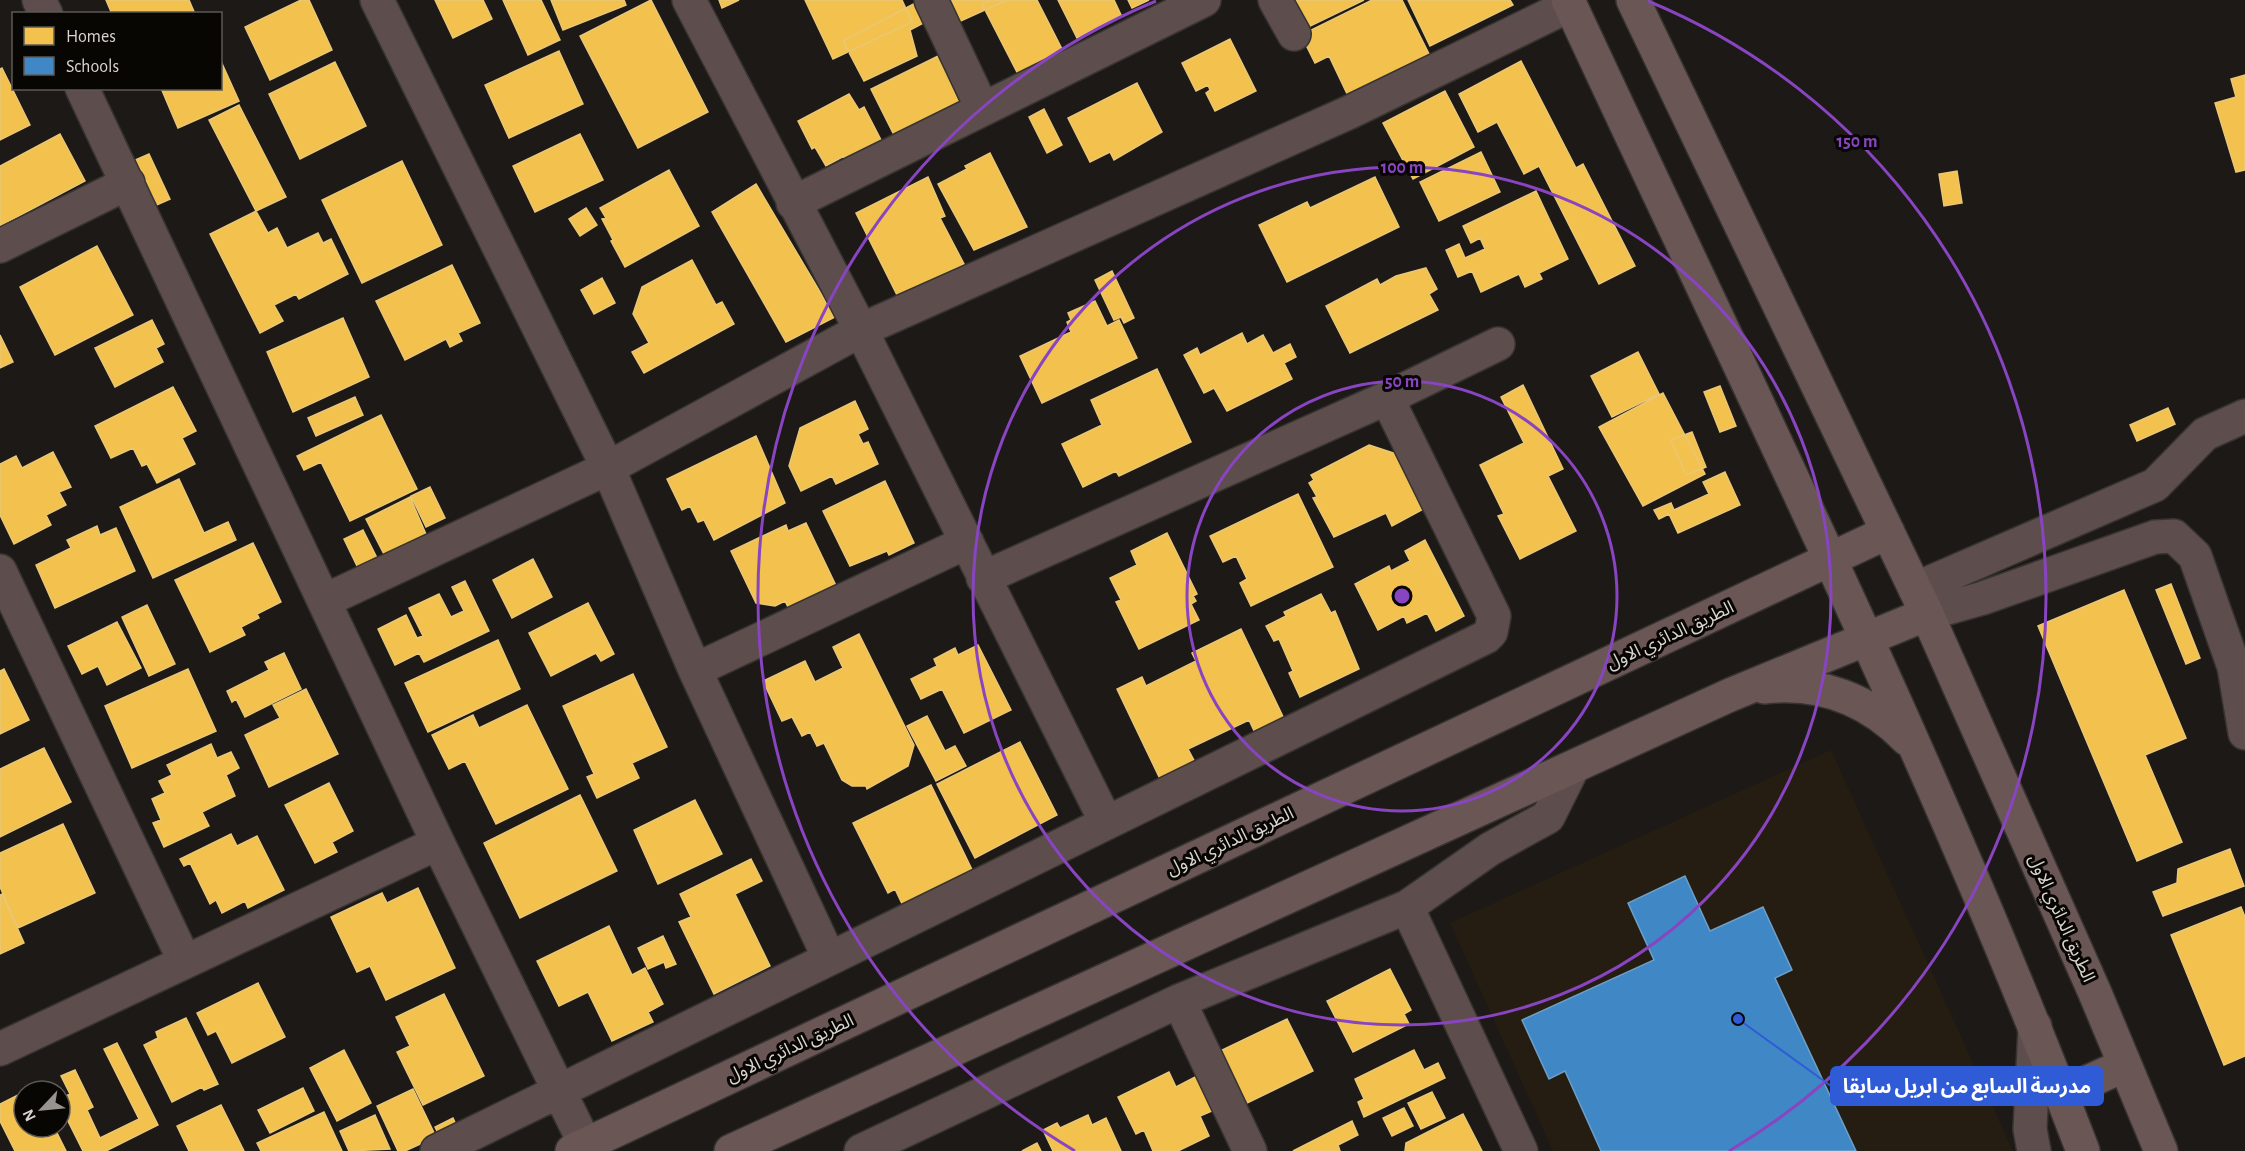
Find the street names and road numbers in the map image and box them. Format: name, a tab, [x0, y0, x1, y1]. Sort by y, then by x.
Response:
street label: الطريق الدائري الاول	[1604, 599, 1738, 676]
street label: الطريق الدائري الاول	[1164, 805, 1298, 882]
street label: الطريق الدائري الاول	[2022, 852, 2097, 986]
street label: الطريق الدائري الاول	[724, 1012, 858, 1089]

